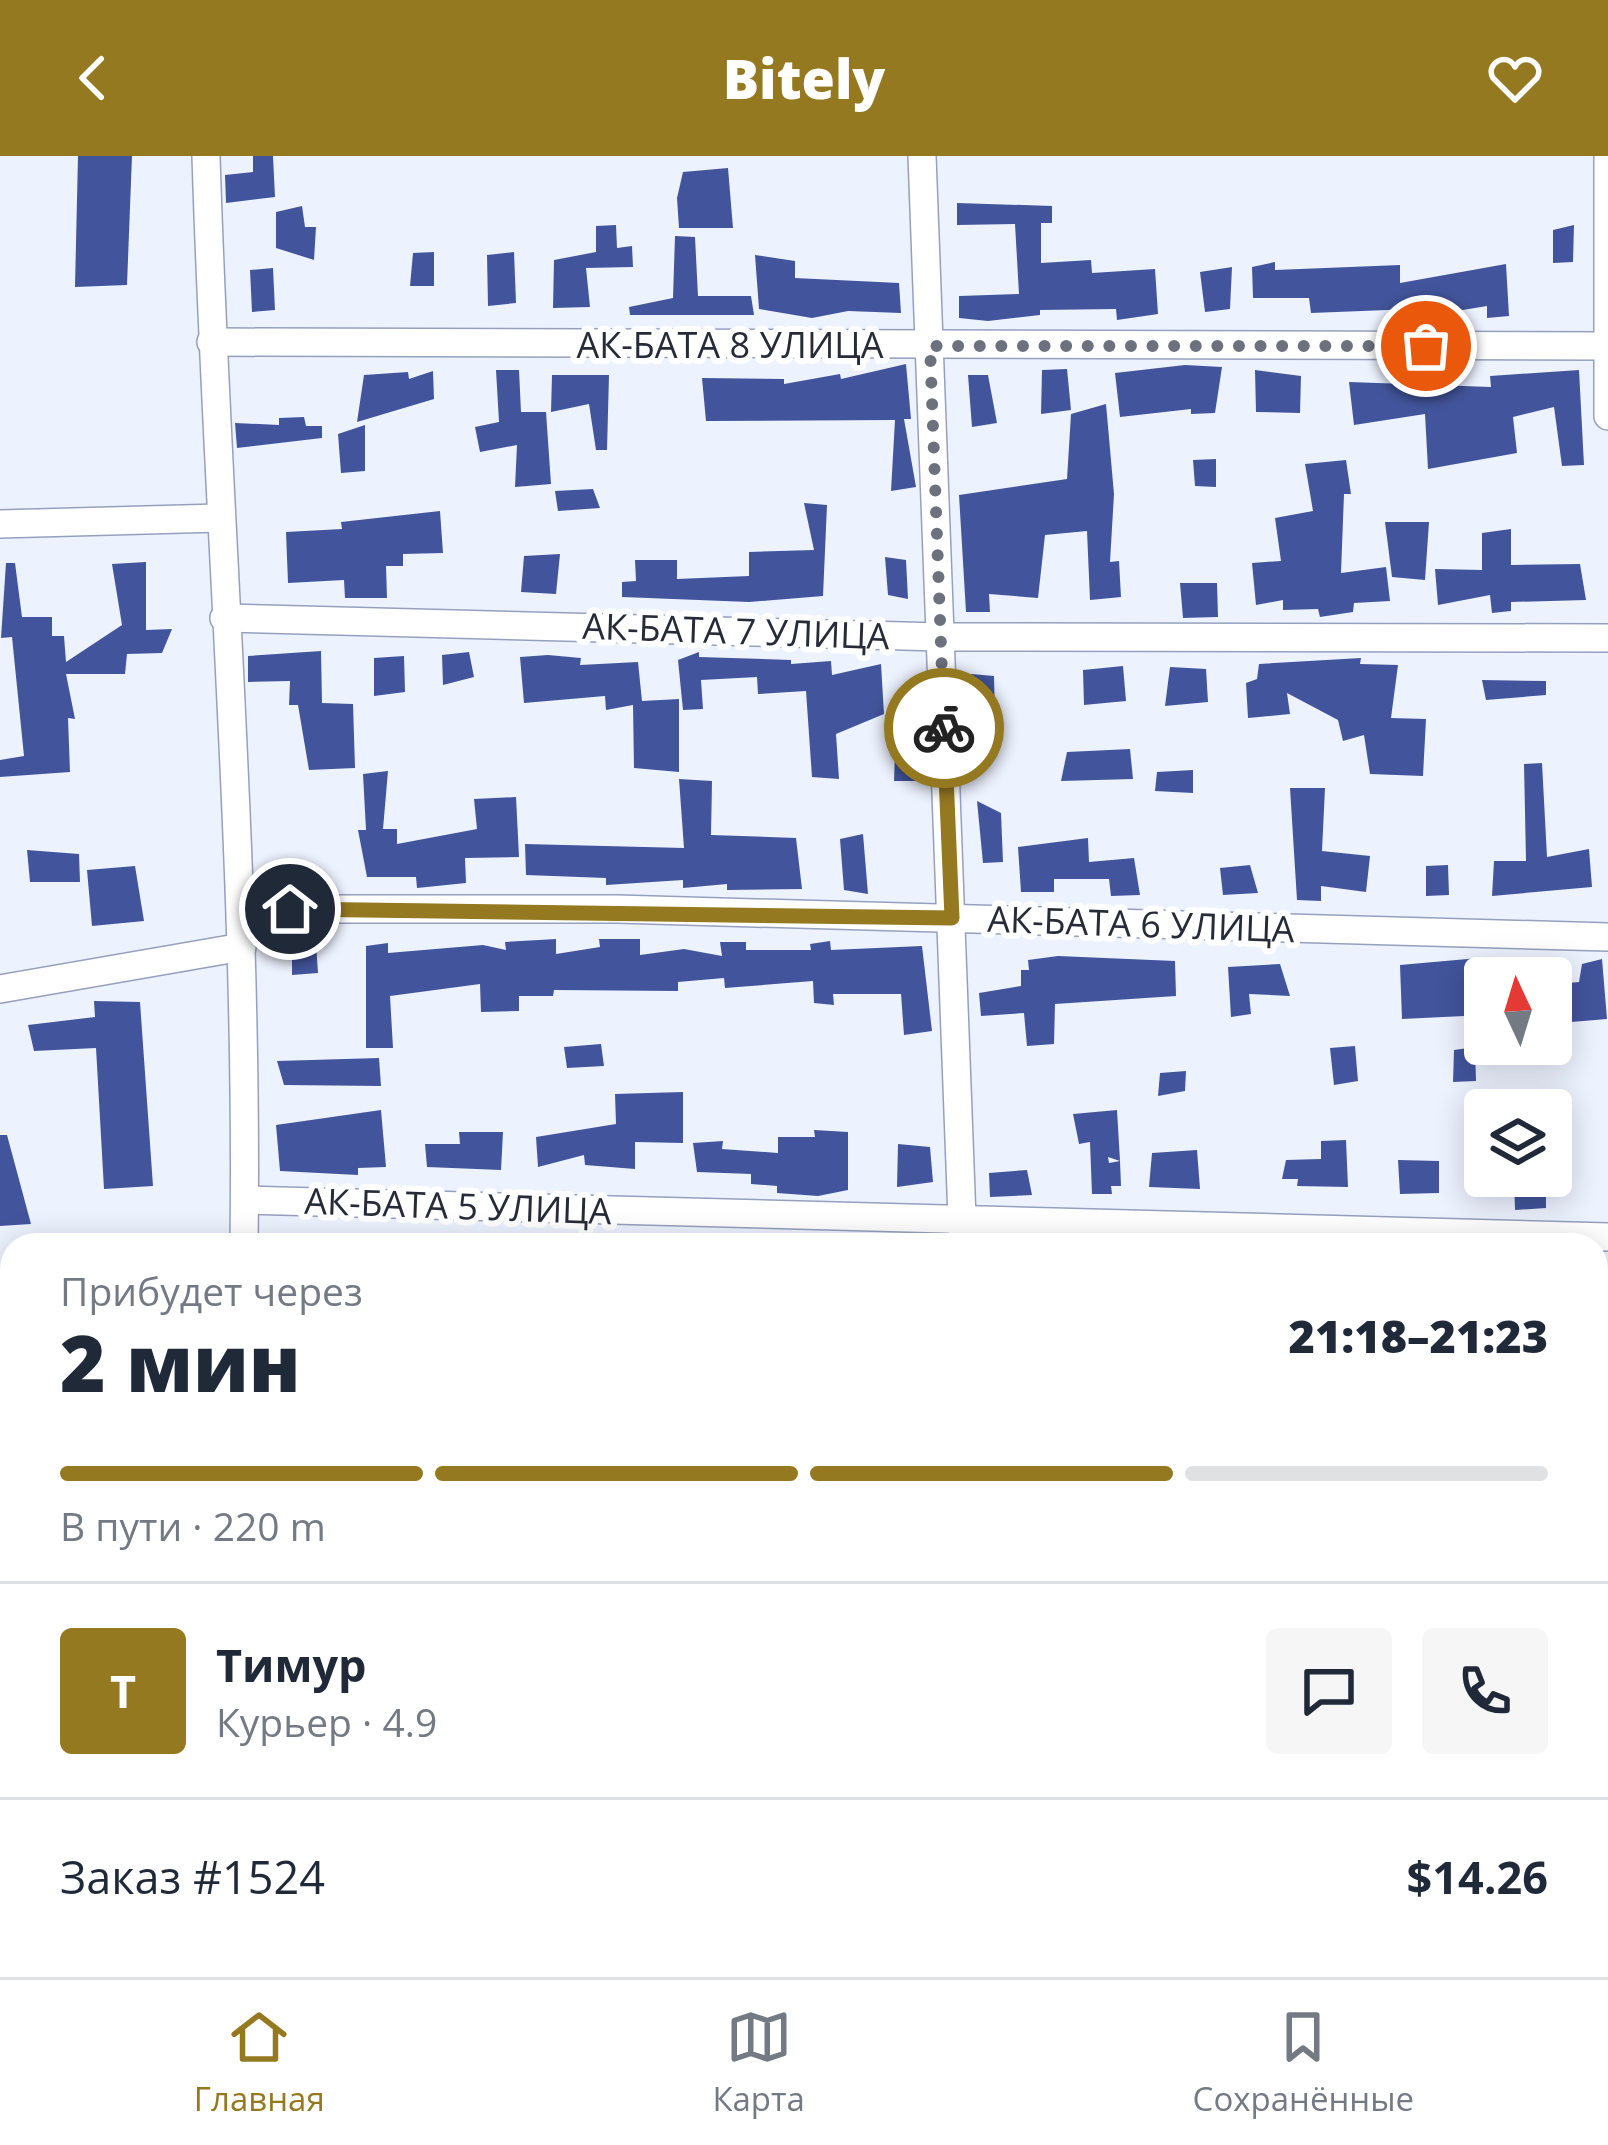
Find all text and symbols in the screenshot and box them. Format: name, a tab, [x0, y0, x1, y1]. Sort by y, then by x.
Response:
text: Bitely	[723, 41, 885, 115]
icon: back	[60, 45, 126, 111]
icon: heart	[1482, 45, 1548, 111]
pin	[1375, 295, 1477, 397]
icon: bag	[1393, 313, 1459, 379]
street label: АК-БАТА 8 УЛИЦА	[576, 320, 884, 369]
street label: АК-БАТА 7 УЛИЦА	[582, 601, 891, 660]
courier	[884, 668, 1004, 788]
icon: bike	[911, 695, 977, 761]
pin	[239, 858, 341, 960]
icon: home	[257, 876, 323, 942]
street label: АК-БАТА 6 УЛИЦА	[987, 894, 1296, 953]
north arrow	[1464, 957, 1572, 1065]
map controls	[1464, 957, 1572, 1197]
button: layers	[1464, 1089, 1572, 1197]
street label: АК-БАТА 5 УЛИЦА	[304, 1176, 613, 1235]
text: Прибудет через	[60, 1264, 363, 1317]
text: 21:18–21:23	[1289, 1305, 1548, 1366]
text: 2 мин	[60, 1309, 301, 1415]
text: В пути · 220 m	[60, 1499, 326, 1552]
button: chat	[1266, 1628, 1392, 1754]
button: phone	[1422, 1628, 1548, 1754]
text: Тимур	[216, 1634, 367, 1695]
text: Т	[110, 1660, 136, 1721]
text: Курьер · 4.9	[216, 1695, 437, 1748]
text: Заказ #1524	[60, 1846, 325, 1907]
text: $14.26	[1407, 1846, 1548, 1907]
tab: Главная	[194, 2004, 325, 2121]
tab: Карта	[712, 2004, 805, 2121]
tab: Сохранённые	[1193, 2004, 1414, 2121]

